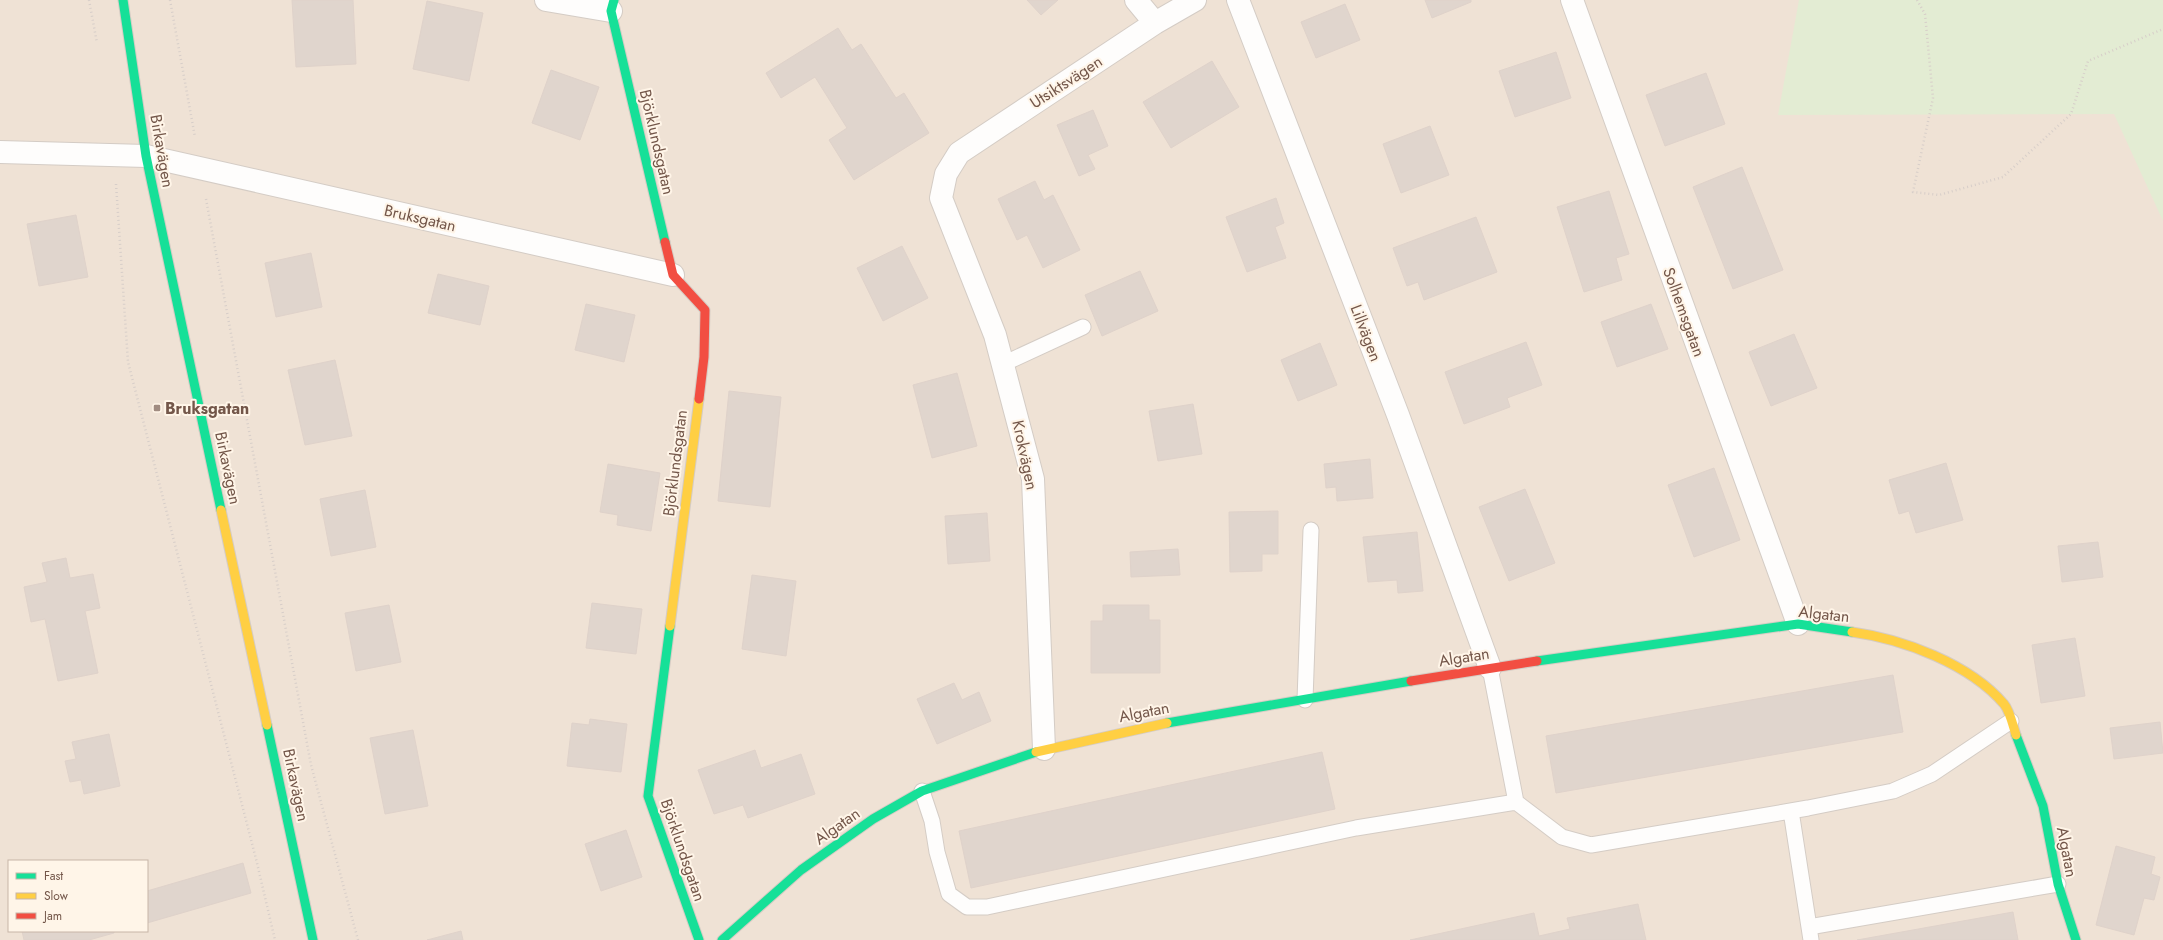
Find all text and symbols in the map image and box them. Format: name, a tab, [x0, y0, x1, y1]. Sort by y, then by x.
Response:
street label: Utsiktsvägen	[1025, 50, 1107, 114]
street label: Björklundsgatan	[634, 87, 680, 197]
street label: Birkavägen	[144, 113, 180, 189]
street label: Bruksgatan	[382, 199, 458, 237]
street label: Solhemsgatan	[1657, 264, 1711, 360]
street label: Lillvägen	[1345, 301, 1387, 365]
place label: Bruksgatan	[165, 397, 249, 420]
marker: Bruksgatan	[152, 403, 162, 413]
street label: Björklundsgatan	[657, 408, 693, 518]
street label: Krokvägen	[1006, 418, 1044, 492]
street label: Birkavägen	[209, 430, 247, 506]
street label: Algatan	[1797, 600, 1851, 628]
street label: Algatan	[1437, 642, 1491, 672]
street label: Algatan	[1117, 696, 1171, 728]
street label: Birkavägen	[277, 747, 315, 823]
street label: Björklundsgatan	[655, 796, 711, 904]
street label: Algatan	[810, 802, 864, 850]
street label: Algatan	[2051, 825, 2083, 879]
legend	[8, 860, 148, 932]
text: Fast	[44, 867, 63, 885]
text: Slow	[44, 887, 69, 905]
text: Jam	[42, 907, 62, 925]

